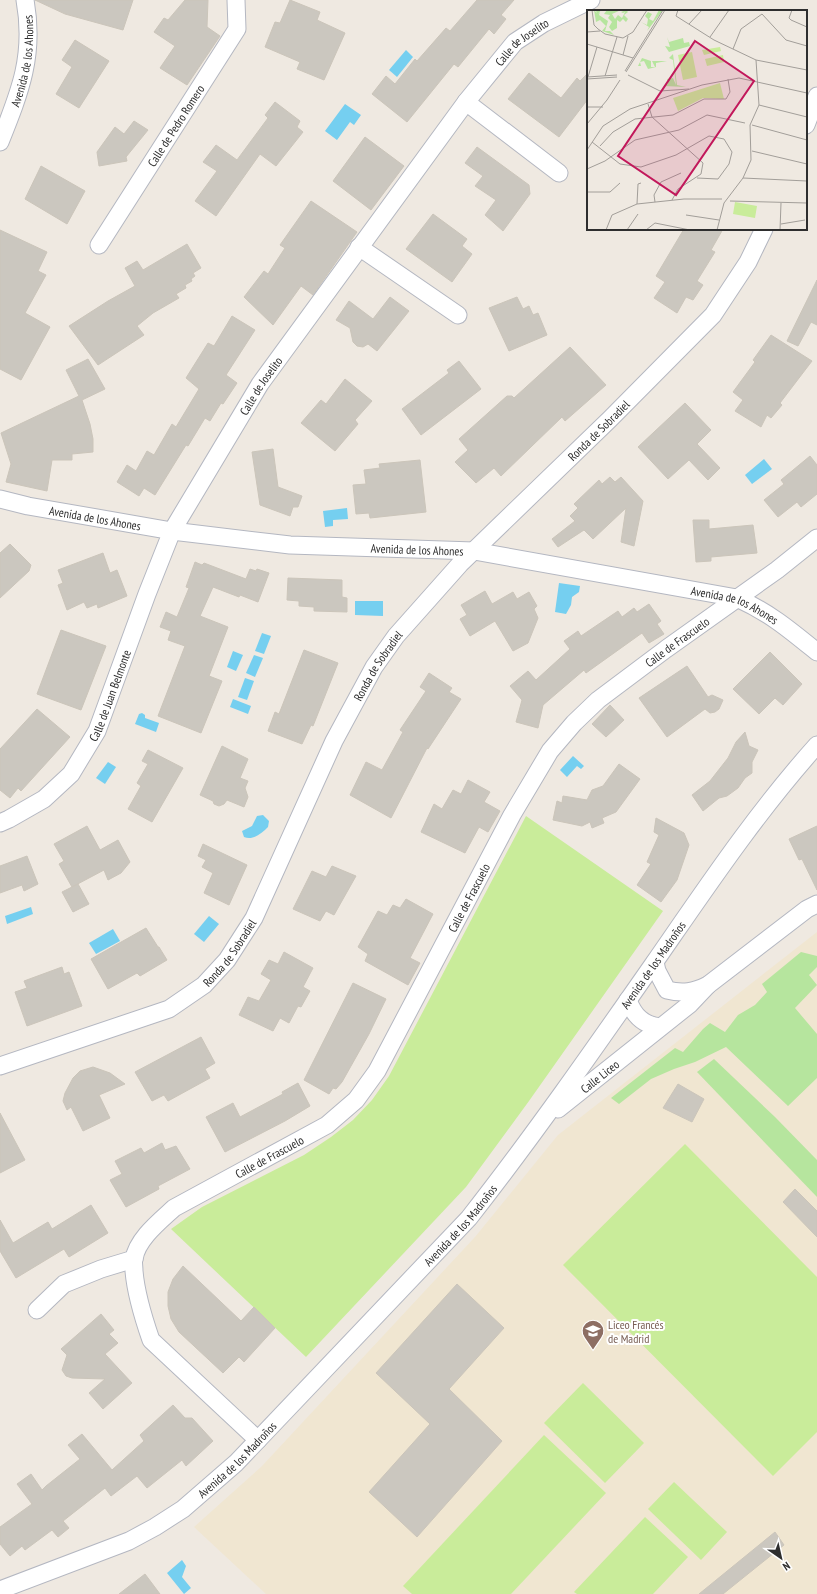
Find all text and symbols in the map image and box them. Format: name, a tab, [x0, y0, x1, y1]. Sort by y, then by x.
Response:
inset map	[587, 10, 807, 230]
street label: Avenida de los Ahones	[7, 14, 36, 108]
street label: Calle de Joselito	[491, 15, 551, 69]
street label: Calle de Pedro Romero	[144, 82, 207, 169]
street label: Calle de Joselito	[236, 353, 285, 418]
street label: Ronda de Sobradiel	[564, 396, 632, 463]
street label: Avenida de los Ahones	[48, 502, 142, 533]
street label: Avenida de los Ahones	[370, 540, 464, 558]
street label: Avenida de los Ahones	[690, 582, 781, 627]
street label: Calle de Frascuelo	[642, 613, 712, 670]
street label: Ronda de Sobradiel	[350, 627, 405, 703]
street label: Calle de Juan Belmonte	[85, 648, 134, 744]
street label: Calle de Frascuelo	[444, 861, 493, 934]
street label: Ronda de Sobradiel	[199, 916, 259, 989]
street label: Avenida de los Madroños	[617, 918, 688, 1011]
street label: Calle Liceo	[577, 1056, 622, 1096]
street label: Calle de Frascuelo	[232, 1132, 306, 1181]
street label: Avenida de los Madroños	[420, 1181, 500, 1269]
place label: Liceo Francés de Madrid	[608, 1317, 664, 1346]
school or university icon: Liceo Francés de Madrid	[580, 1318, 606, 1351]
street label: Avenida de los Madroños	[194, 1418, 279, 1501]
north arrow	[761, 1538, 801, 1578]
text: N	[780, 1559, 793, 1574]

